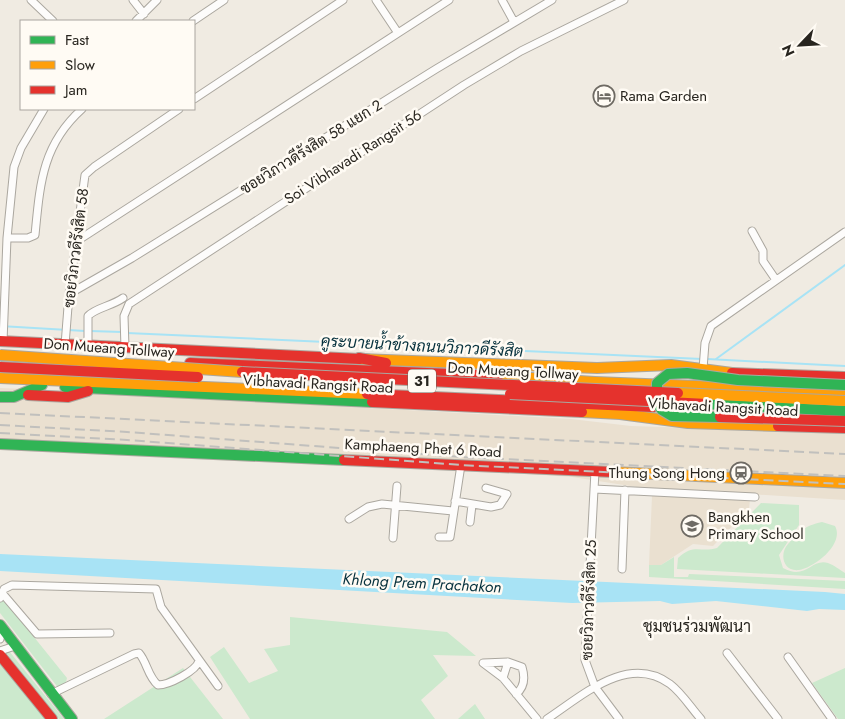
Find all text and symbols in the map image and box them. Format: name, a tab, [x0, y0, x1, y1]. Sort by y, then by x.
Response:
legend	[20, 20, 195, 110]
north arrow	[775, 20, 825, 70]
text: Fast	[65, 29, 89, 51]
text: N	[777, 41, 800, 60]
text: Slow	[65, 54, 96, 76]
text: Jam	[63, 79, 88, 101]
hotel icon: Rama Garden	[592, 84, 616, 108]
place label: Rama Garden	[620, 85, 707, 107]
street label: ซอยวิภาวดีรังสิต 58 แยก 2	[236, 94, 386, 200]
street label: Soi Vibhavadi Rangsit 56	[280, 104, 426, 210]
street label: ซอยวิภาวดีรังสิต 58	[58, 187, 94, 309]
water label: คูระบายน้ำข้างถนนวิภาวดีรังสิต	[320, 326, 524, 363]
street label: Don Mueang Tollway	[43, 332, 176, 364]
street label: Don Mueang Tollway	[447, 357, 579, 385]
street label: Vibhavadi Rangsit Road	[242, 369, 394, 399]
road number: 31	[408, 370, 436, 392]
street label: Vibhavadi Rangsit Road	[647, 392, 799, 422]
street label: Kamphaeng Phet 6 Road	[344, 433, 502, 463]
station icon: Thung Song Hong	[729, 461, 753, 485]
place label: Thung Song Hong	[609, 462, 725, 484]
place label: Bangkhen Primary School	[708, 506, 804, 545]
school or university icon: Bangkhen Primary School	[680, 514, 704, 538]
street label: ซอยวิภาวดีรังสิต 25	[576, 539, 602, 661]
water label: Khlong Prem Prachakon	[342, 567, 502, 599]
district label: ชุมชนร่วมพัฒนา	[643, 615, 751, 638]

